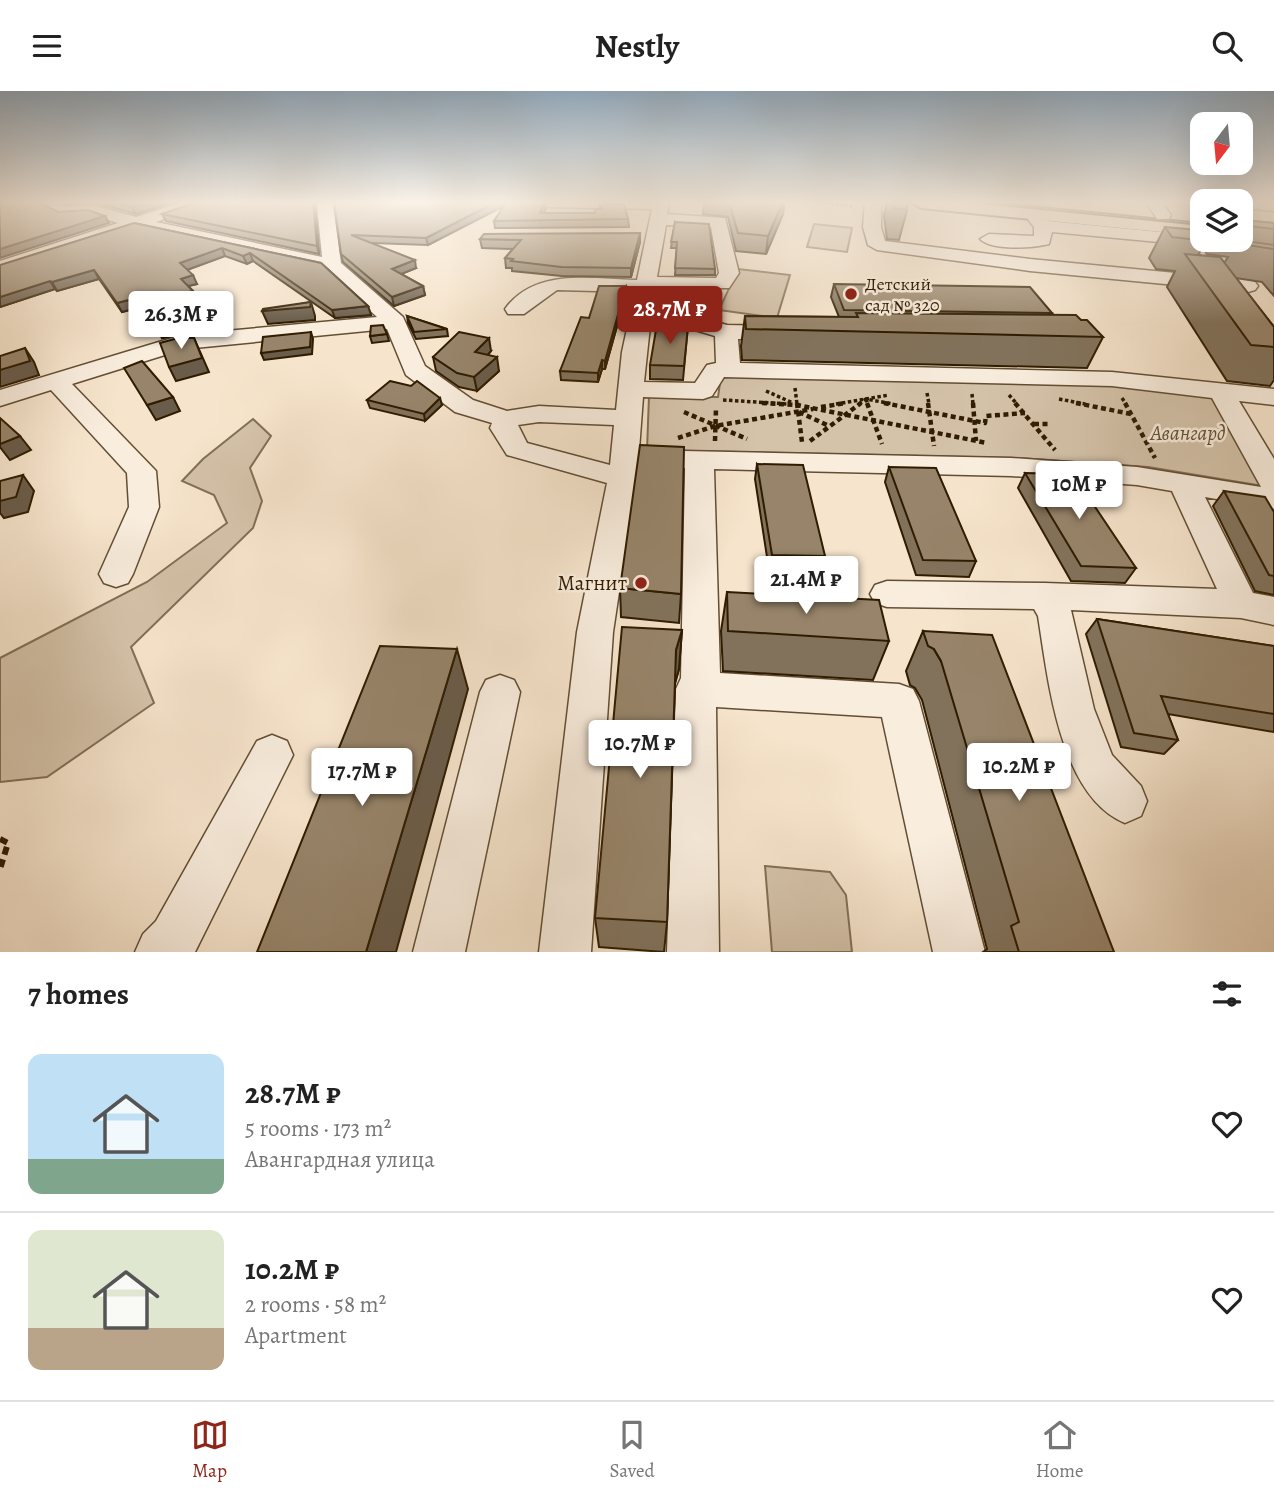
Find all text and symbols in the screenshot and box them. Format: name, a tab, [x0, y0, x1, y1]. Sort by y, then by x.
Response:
text: Nestly	[595, 24, 679, 68]
icon: menu	[28, 27, 66, 65]
icon: search	[1208, 27, 1246, 65]
north arrow	[1190, 112, 1253, 175]
map controls	[1190, 112, 1253, 252]
button: layers	[1190, 189, 1253, 252]
place label: Детский сад № 320	[865, 272, 940, 317]
marker: Детский сад № 320	[843, 286, 859, 302]
pin: 28.7M ₽	[605, 287, 735, 346]
pin: 26.3M ₽	[116, 292, 246, 351]
text: 28.7M ₽	[633, 293, 707, 324]
text: 26.3M ₽	[144, 298, 218, 329]
park label: Авангард	[1149, 419, 1226, 447]
pin: 10M ₽	[1030, 461, 1128, 521]
text: 10M ₽	[1052, 468, 1106, 499]
pin: 21.4M ₽	[741, 557, 871, 616]
text: 21.4M ₽	[770, 563, 842, 594]
place label: Магнит	[557, 569, 627, 597]
marker: Магнит	[633, 575, 649, 591]
pin: 10.7M ₽	[575, 721, 705, 780]
text: 10.7M ₽	[605, 727, 675, 758]
pin: 10.2M ₽	[954, 743, 1084, 803]
pin: 17.7M ₽	[297, 749, 427, 808]
text: 10.2M ₽	[983, 750, 1055, 781]
text: 17.7M ₽	[327, 755, 397, 786]
text: 7 homes	[28, 974, 129, 1014]
icon: filters	[1208, 975, 1246, 1013]
text: 28.7M ₽	[245, 1073, 341, 1113]
icon: home	[84, 1082, 168, 1166]
icon: heart	[1208, 1105, 1246, 1143]
text: 5 rooms · 173 m²	[245, 1113, 391, 1144]
text: Авангардная улица	[245, 1144, 435, 1175]
text: 10.2M ₽	[245, 1249, 339, 1289]
icon: home	[84, 1258, 168, 1342]
icon: heart	[1208, 1281, 1246, 1319]
text: 2 rooms · 58 m²	[245, 1289, 386, 1320]
text: Apartment	[245, 1320, 347, 1351]
tab: Map	[191, 1416, 229, 1484]
tab: Saved	[610, 1416, 655, 1484]
tab: Home	[1036, 1416, 1083, 1484]

